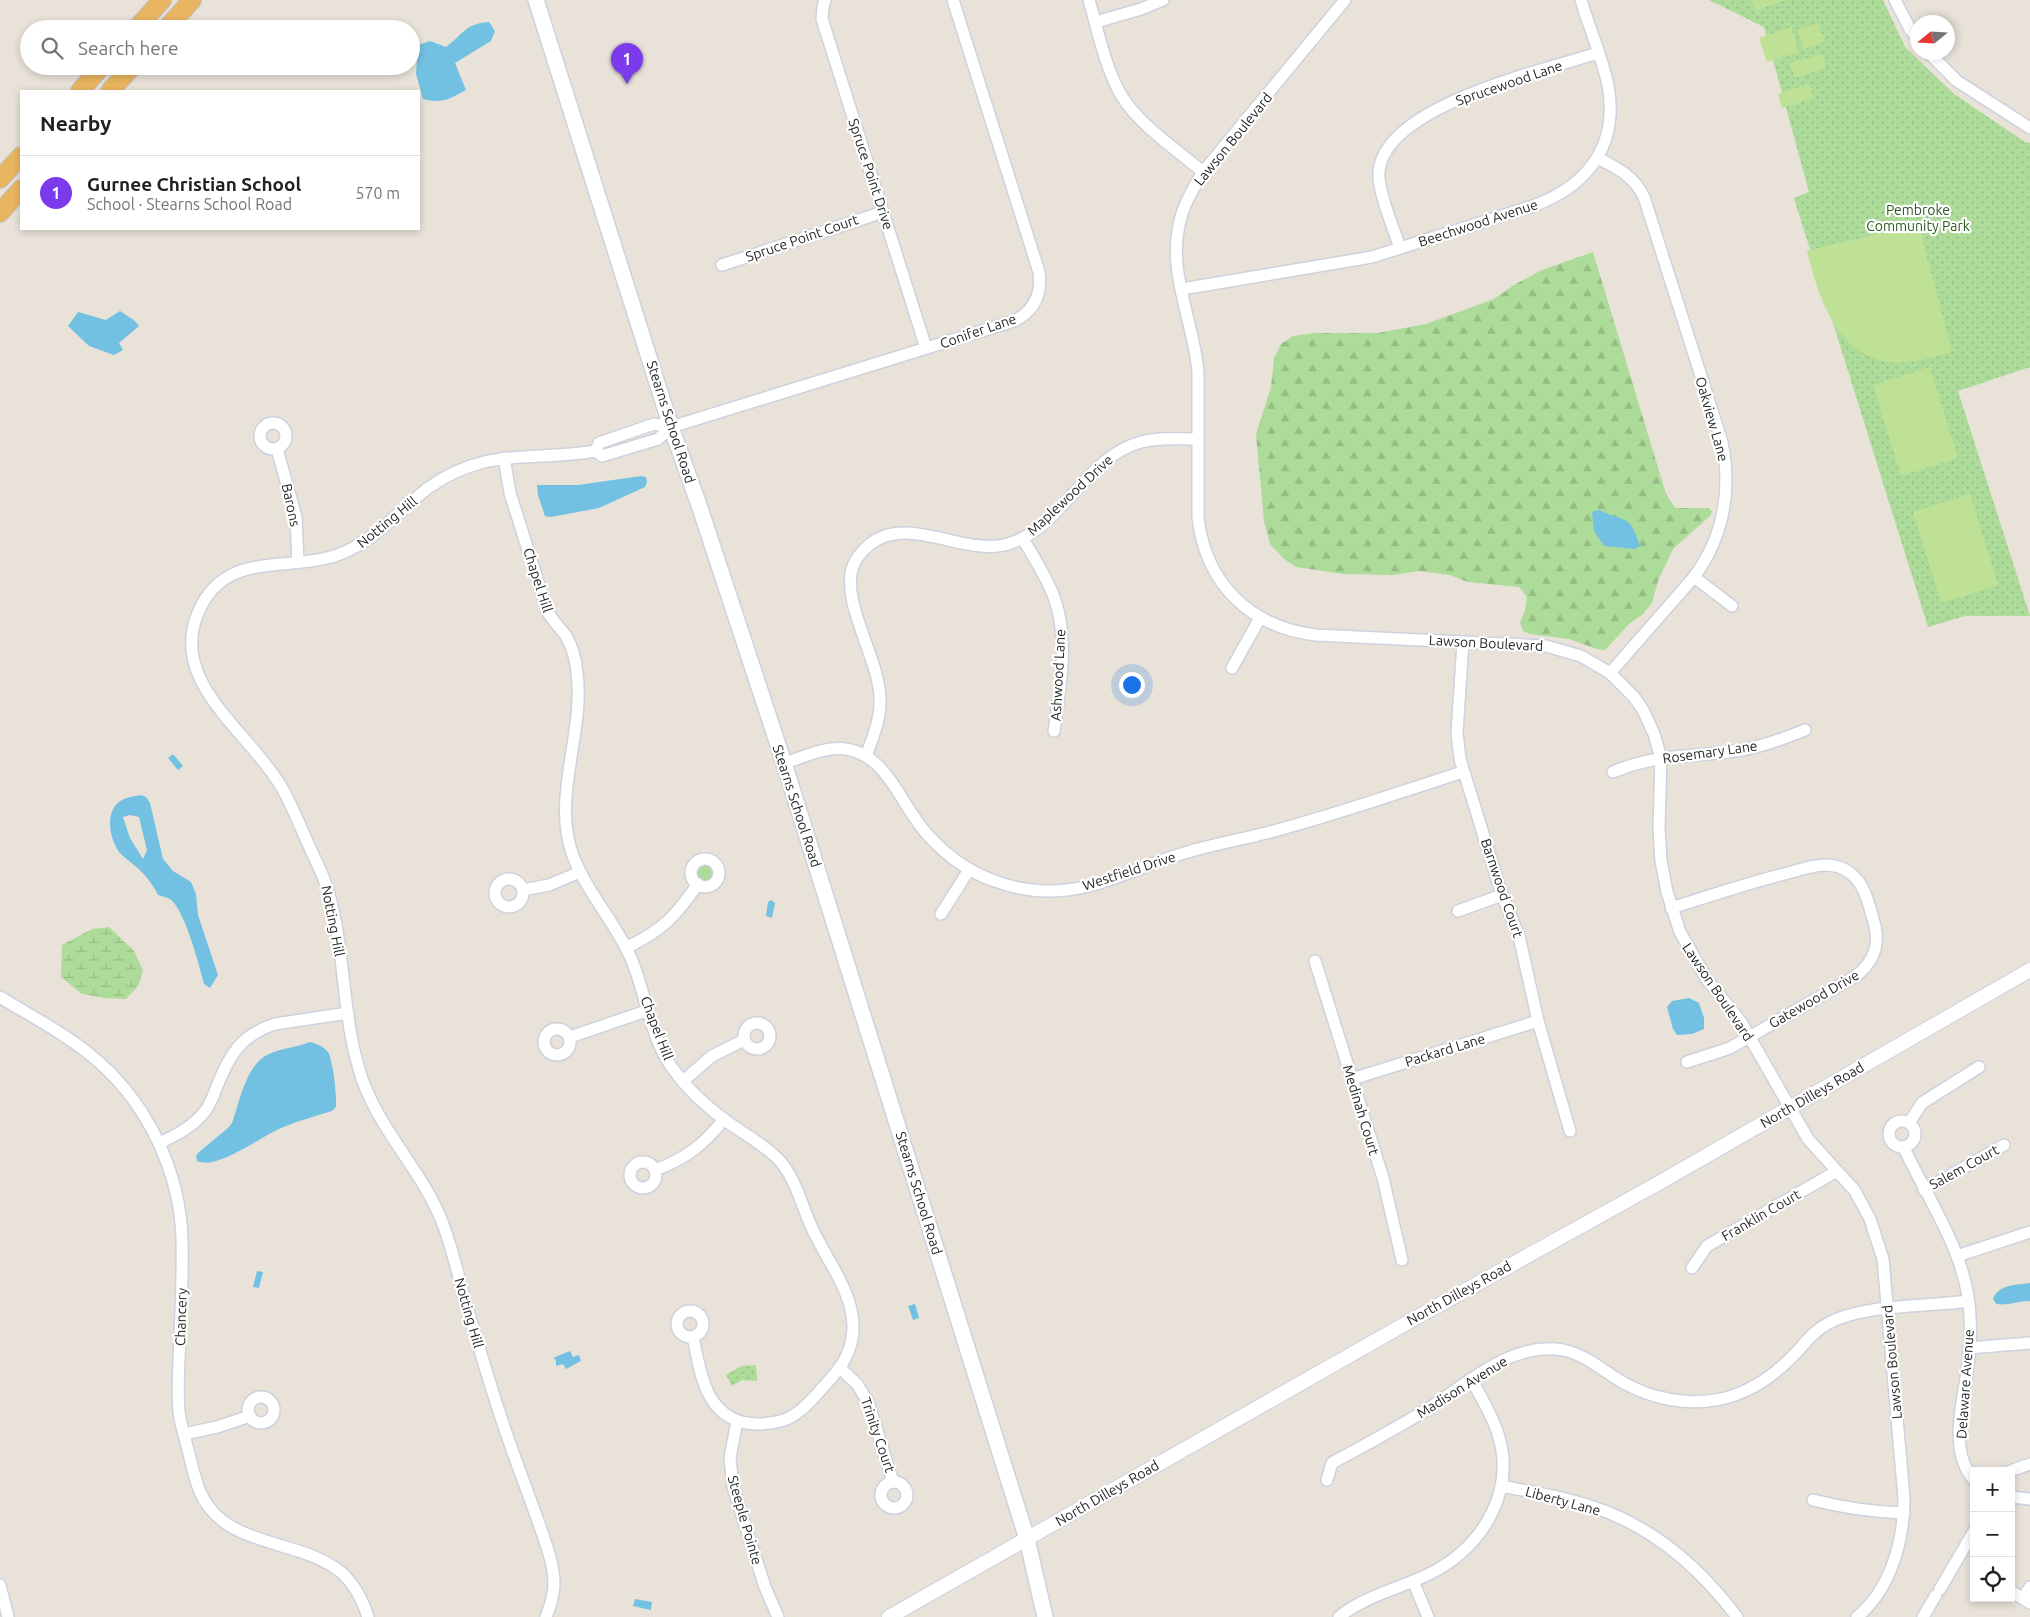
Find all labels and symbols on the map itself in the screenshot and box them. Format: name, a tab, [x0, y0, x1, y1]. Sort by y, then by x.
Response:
north arrow	[1910, 15, 1955, 60]
pin: 1	[611, 43, 643, 84]
street label: Sprucewood Lane	[1454, 57, 1564, 109]
street label: Lawson Boulevard	[1191, 89, 1275, 189]
street label: Spruce Point Drive	[845, 116, 897, 232]
street label: Beechwood Avenue	[1416, 196, 1540, 250]
park label: Pembroke Community Park	[1866, 202, 1970, 234]
street label: Spruce Point Court	[743, 211, 861, 265]
street label: Conifer Lane	[938, 310, 1018, 352]
street label: Stearns School Road	[644, 359, 698, 485]
street label: Oakview Lane	[1692, 375, 1732, 463]
street label: Maplewood Drive	[1024, 451, 1116, 539]
street label: Barons	[279, 482, 303, 528]
street label: Notting Hill	[354, 493, 420, 551]
street label: Chapel Hill	[520, 546, 556, 615]
street label: Ashwood Lane	[1048, 629, 1068, 721]
street label: Lawson Boulevard	[1428, 632, 1544, 654]
your location	[1119, 672, 1145, 698]
street label: Rosemary Lane	[1662, 737, 1758, 767]
street label: Stearns School Road	[770, 743, 824, 869]
street label: Barnwood Court	[1478, 836, 1527, 940]
street label: Westfield Drive	[1081, 848, 1177, 894]
street label: Notting Hill	[318, 884, 348, 958]
street label: Lawson Boulevard	[1679, 940, 1757, 1044]
street label: Gatewood Drive	[1766, 967, 1862, 1031]
street label: Chapel Hill	[638, 994, 677, 1062]
street label: Packard Lane	[1403, 1030, 1487, 1070]
street label: North Dilleys Road	[1757, 1059, 1867, 1131]
street label: Medinah Court	[1340, 1063, 1382, 1157]
street label: Stearns School Road	[893, 1130, 945, 1256]
street label: Salem Court	[1927, 1141, 2002, 1193]
street label: Franklin Court	[1719, 1186, 1804, 1244]
street label: North Dilleys Road	[1404, 1258, 1514, 1328]
street label: Notting Hill	[451, 1276, 487, 1350]
street label: Chancery	[172, 1287, 190, 1346]
street label: Lawson Boulevard	[1879, 1304, 1905, 1420]
street label: Delaware Avenue	[1953, 1329, 1977, 1439]
street label: Madison Avenue	[1414, 1353, 1510, 1421]
street label: Trinity Court	[858, 1395, 898, 1475]
street label: North Dilleys Road	[1052, 1457, 1162, 1529]
street label: Steeple Pointe	[725, 1474, 765, 1566]
street label: Liberty Lane	[1524, 1483, 1602, 1519]

